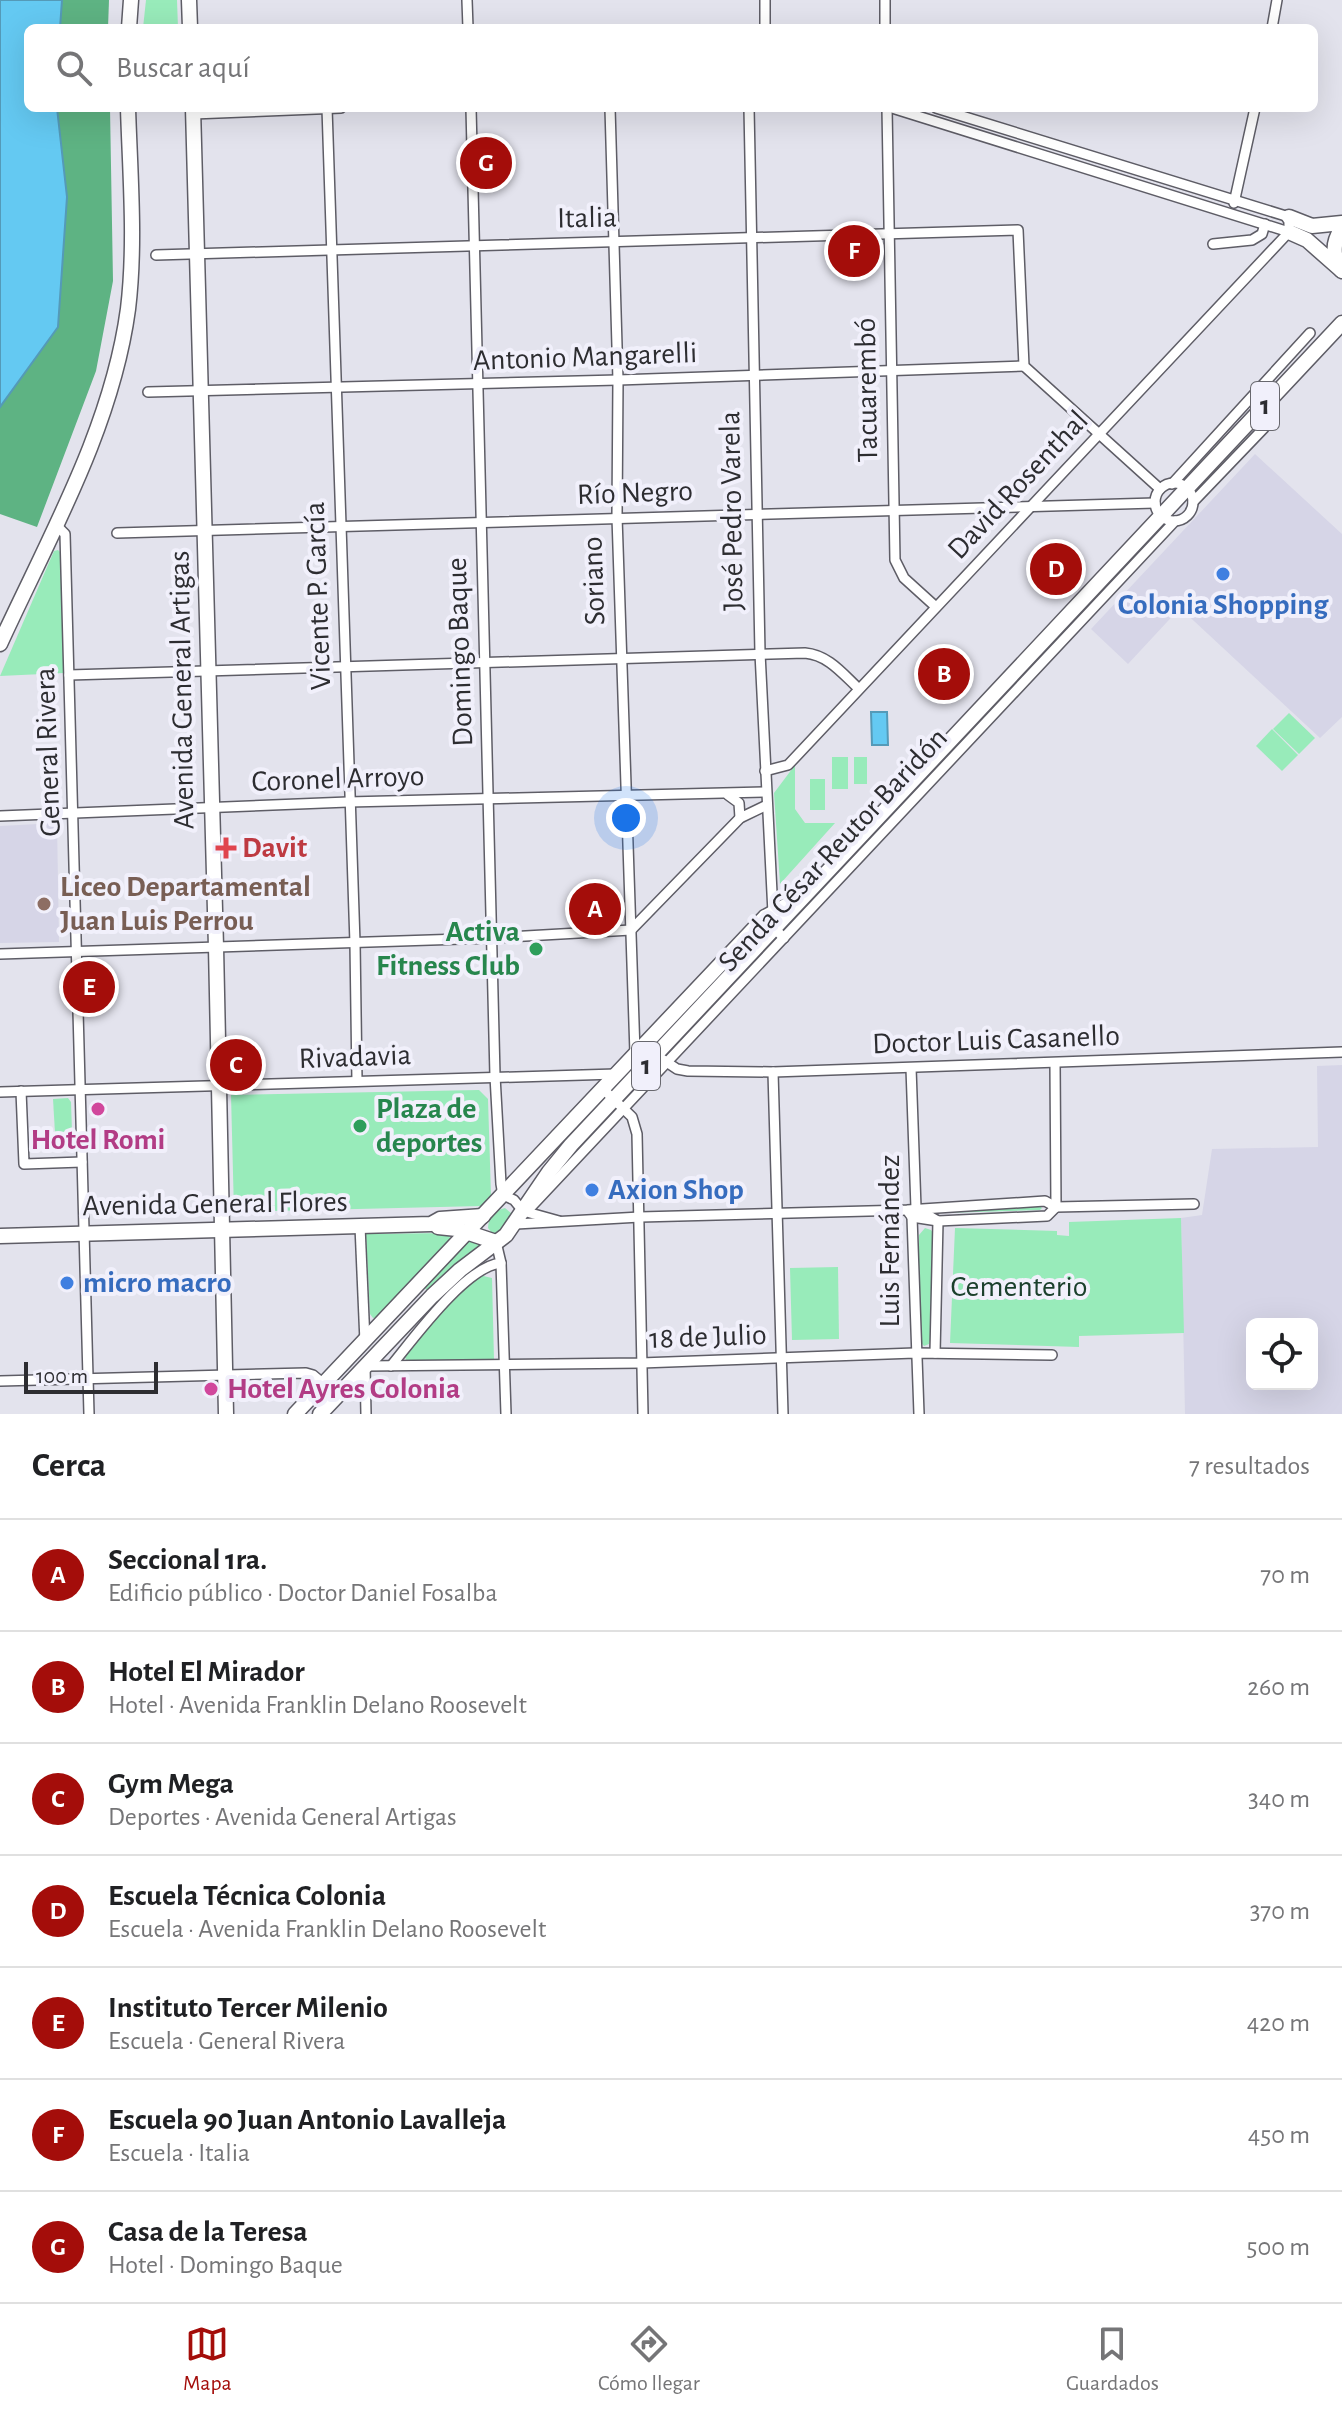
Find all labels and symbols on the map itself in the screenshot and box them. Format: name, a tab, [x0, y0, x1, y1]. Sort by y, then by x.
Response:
pin: G	[460, 133, 512, 193]
street label: Italia	[557, 202, 617, 234]
pin: F	[828, 221, 880, 281]
street label: Tacuarembó	[851, 317, 883, 463]
street label: Antonio Mangarelli	[472, 338, 698, 376]
road number: 1	[1251, 382, 1279, 430]
street label: David Rosenthal	[942, 405, 1094, 565]
street label: José Pedro Varela	[715, 411, 749, 611]
street label: Río Negro	[577, 476, 693, 510]
street label: Vicente P. García	[300, 501, 336, 691]
street label: Soriano	[577, 536, 611, 626]
pin: D	[1030, 539, 1082, 599]
street label: Avenida General Artigas	[165, 550, 199, 830]
street label: Domingo Baque	[442, 557, 478, 747]
marker: Colonia Shopping	[1214, 565, 1232, 583]
place label: Colonia Shopping	[1118, 590, 1329, 620]
pin: B	[918, 644, 970, 704]
street label: General Rivera	[30, 667, 66, 837]
street label: Senda César Reutor Baridón	[713, 723, 953, 977]
street label: Coronel Arroyo	[251, 761, 425, 797]
your location	[606, 798, 646, 838]
place label: Davit	[242, 833, 307, 863]
marker: Davit	[217, 839, 235, 857]
place label: Liceo Departamental Juan Luis Perrou	[60, 872, 311, 936]
pin: A	[569, 879, 621, 939]
marker: Liceo Departamental Juan Luis Perrou	[35, 895, 53, 913]
place label: Activa Fitness Club	[376, 917, 520, 981]
marker: Activa Fitness Club	[527, 940, 545, 958]
pin: E	[63, 957, 115, 1017]
street label: Doctor Luis Casanello	[872, 1021, 1120, 1059]
pin: C	[210, 1035, 262, 1095]
street label: Rivadavia	[298, 1040, 412, 1074]
road number: 1	[632, 1042, 660, 1090]
place label: Plaza de deportes	[376, 1094, 482, 1158]
marker: Hotel Romi	[89, 1100, 107, 1118]
marker: Plaza de deportes	[351, 1117, 369, 1135]
place label: Hotel Romi	[31, 1125, 165, 1155]
street label: Luis Fernández	[875, 1155, 905, 1327]
place label: Axion Shop	[608, 1175, 744, 1205]
marker: Axion Shop	[583, 1181, 601, 1199]
street label: Avenida General Flores	[82, 1187, 348, 1221]
place label: micro macro	[83, 1268, 232, 1298]
park label: Cementerio	[951, 1272, 1087, 1302]
marker: micro macro	[58, 1274, 76, 1292]
street label: 18 de Julio	[649, 1320, 767, 1354]
scale bar	[24, 1358, 158, 1394]
place label: Hotel Ayres Colonia	[227, 1374, 460, 1404]
marker: Hotel Ayres Colonia	[202, 1380, 220, 1398]

